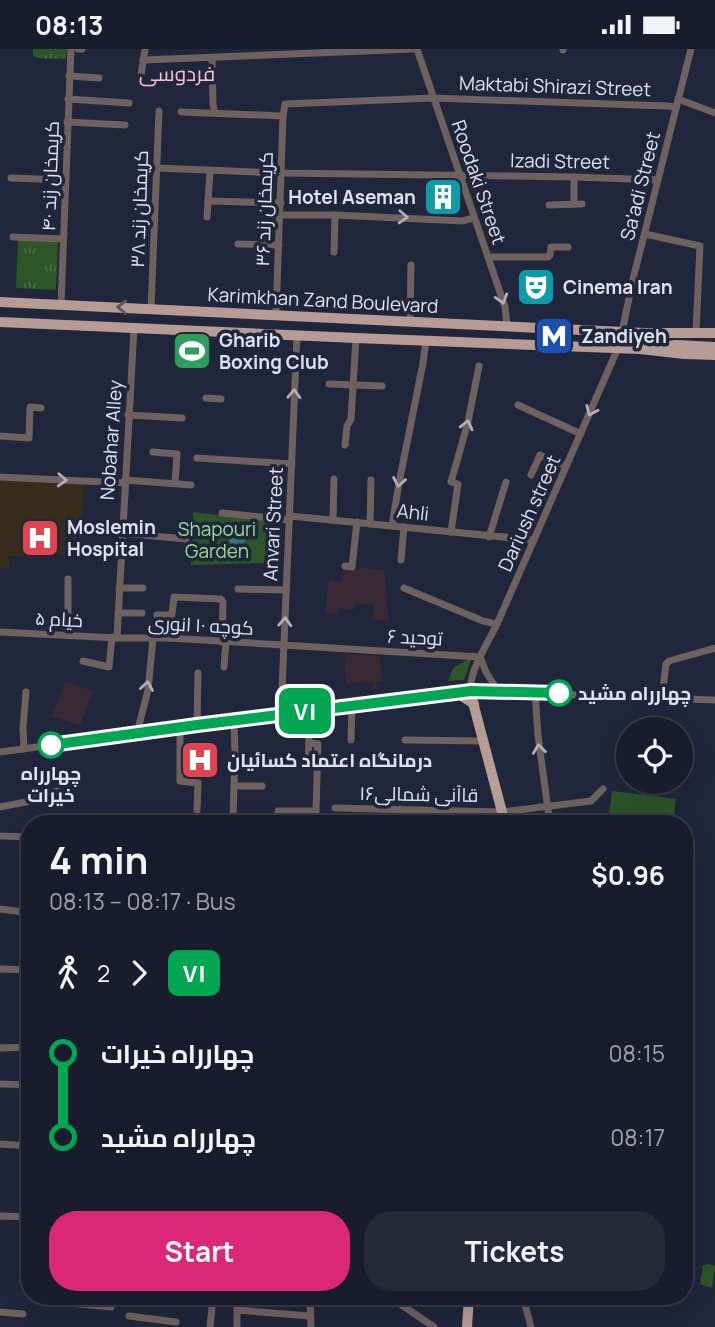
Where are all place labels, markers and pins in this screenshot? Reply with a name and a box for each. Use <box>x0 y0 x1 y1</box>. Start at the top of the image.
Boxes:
building icon: Hotel Aseman <box>422 176 464 218</box>
place label: Hotel Aseman <box>288 184 416 210</box>
theatre icon: Cinema Iran <box>515 266 557 308</box>
place label: Cinema Iran <box>563 274 673 300</box>
metro station icon: Zandiyeh <box>533 315 575 357</box>
place label: Zandiyeh <box>581 323 667 349</box>
place label: Gharib Boxing Club <box>219 327 329 375</box>
sports icon: Gharib Boxing Club <box>171 330 213 372</box>
place label: Moslemin Hospital <box>67 514 156 562</box>
hospital icon: Moslemin Hospital <box>19 517 61 559</box>
marker: چهارراه مشید <box>546 680 572 706</box>
place label: چهارراه مشید <box>578 680 691 707</box>
marker: چهارراه خیرات <box>38 732 64 758</box>
hospital icon: درمانگاه اعتماد کسائیان <box>179 739 221 781</box>
place label: درمانگاه اعتماد کسائیان <box>227 747 432 773</box>
place label: چهارراه خیرات <box>21 760 81 808</box>

